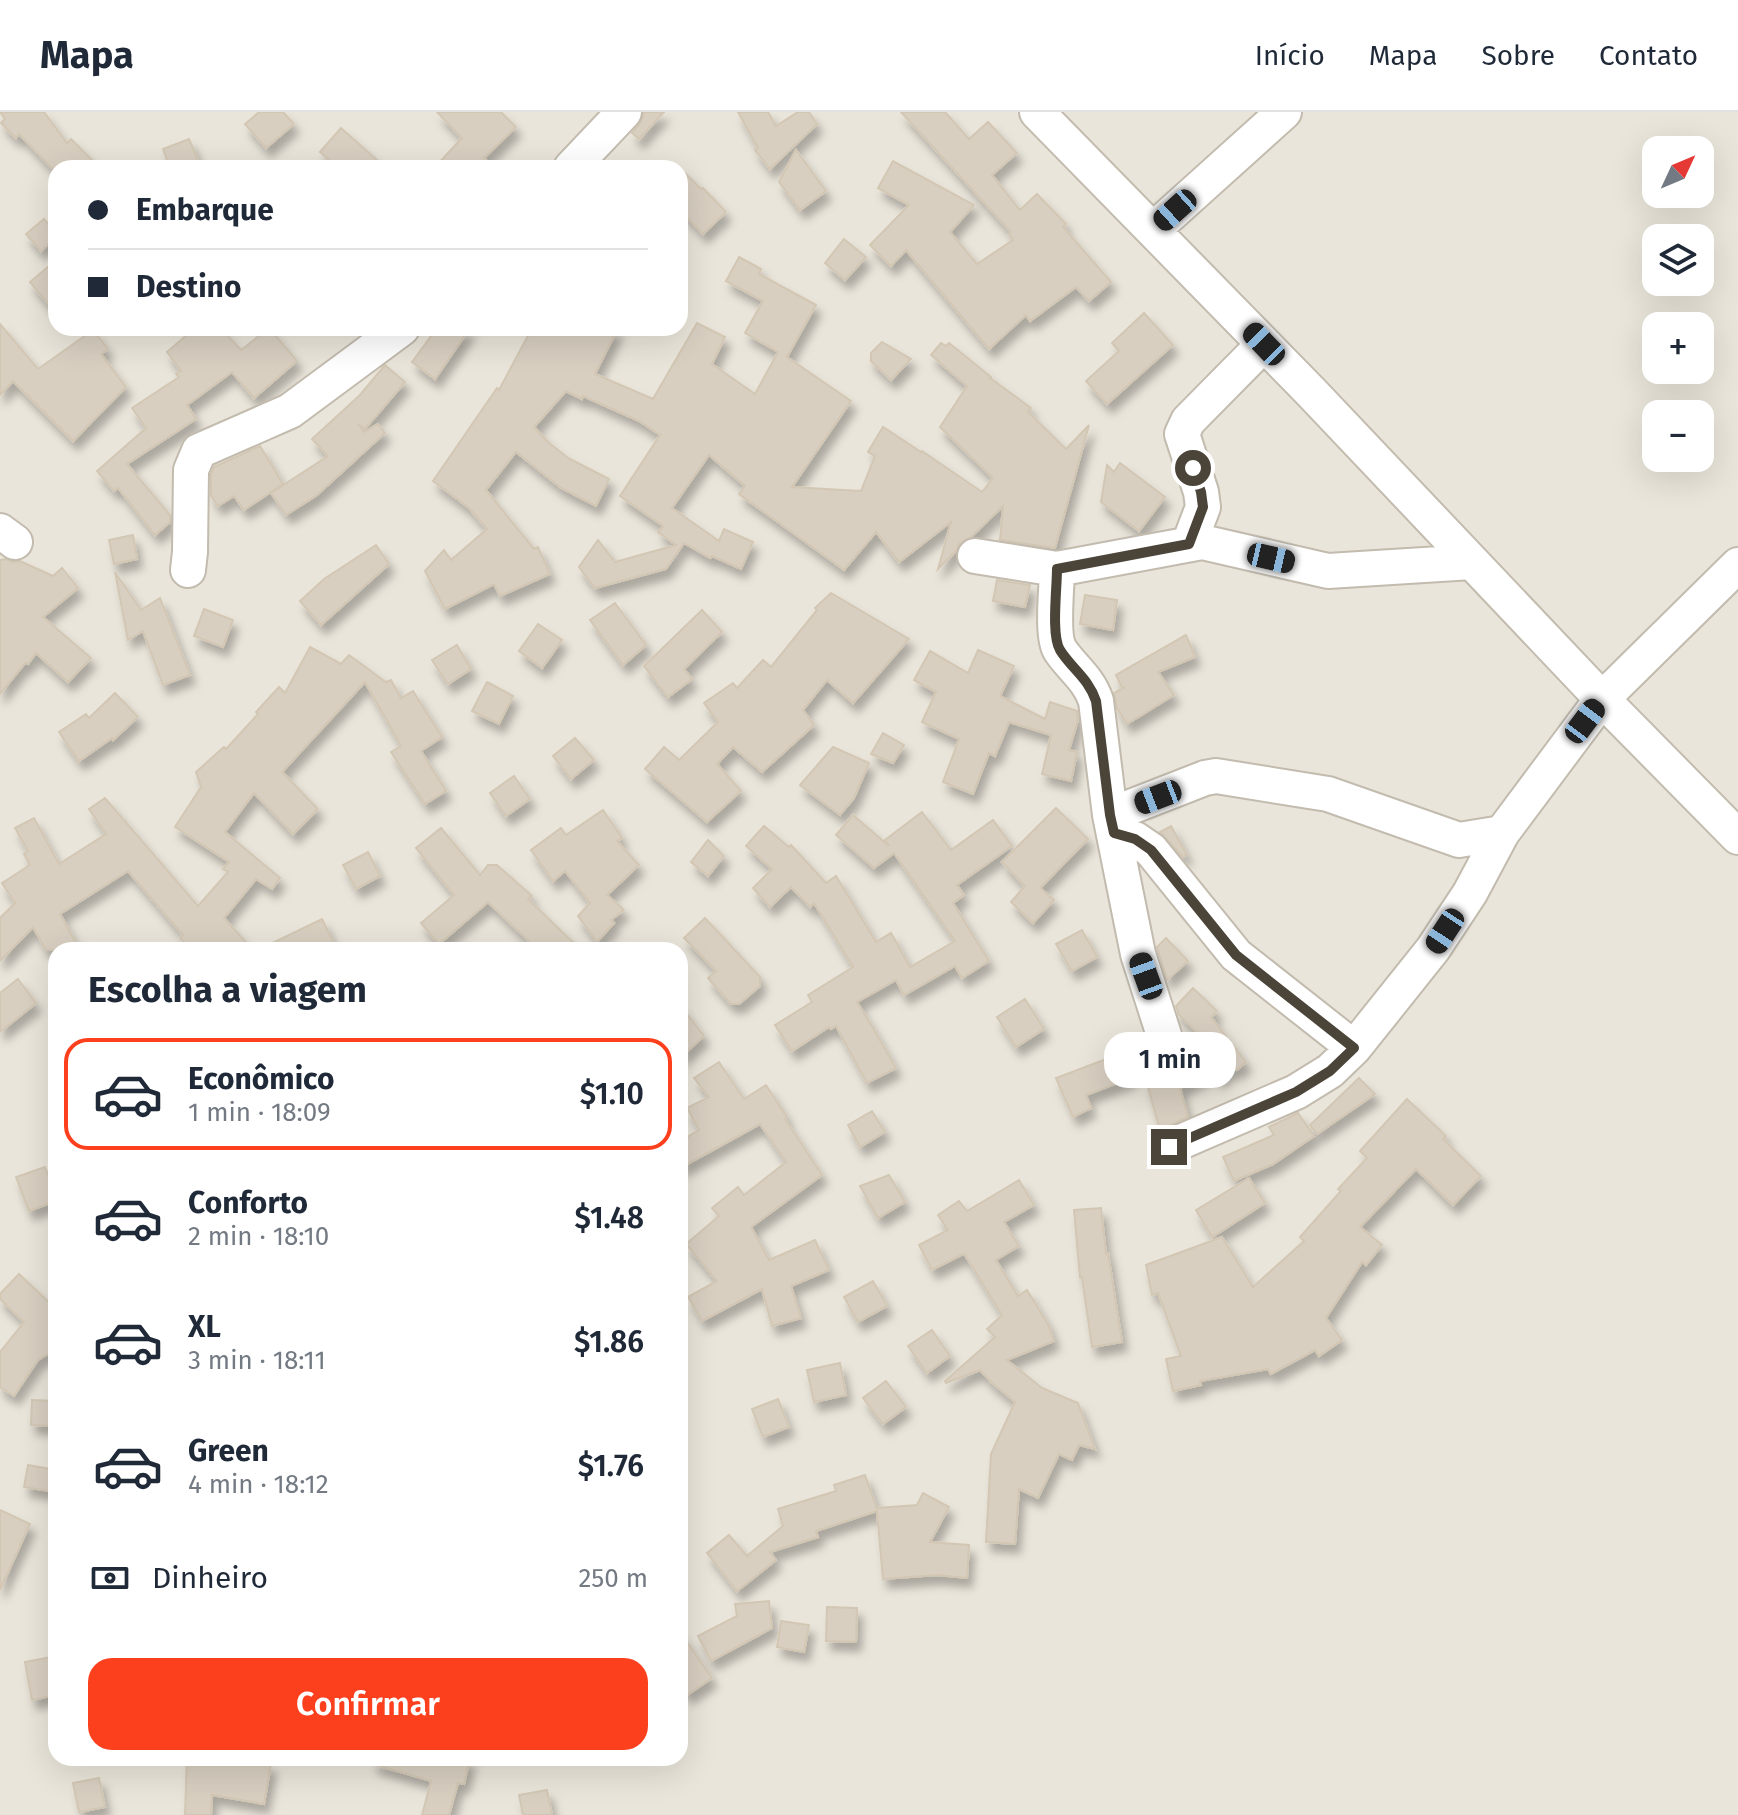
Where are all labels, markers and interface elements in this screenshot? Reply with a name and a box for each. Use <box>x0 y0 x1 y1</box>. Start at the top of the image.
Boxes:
text: Mapa <box>40 32 134 78</box>
text: Início <box>1255 39 1325 72</box>
text: Mapa <box>1369 39 1437 72</box>
text: Sobre <box>1481 39 1555 72</box>
text: Contato <box>1599 39 1698 72</box>
north arrow <box>1642 136 1714 208</box>
map controls <box>1642 136 1714 472</box>
car <box>1149 185 1201 235</box>
text: Embarque <box>136 192 274 228</box>
button: layers <box>1642 224 1714 296</box>
text: Destino <box>136 269 241 305</box>
button: + <box>1642 312 1714 384</box>
car <box>1239 318 1289 370</box>
button: − <box>1642 400 1714 472</box>
route start <box>1175 450 1211 486</box>
car <box>1245 541 1297 575</box>
car <box>1561 695 1609 747</box>
car <box>1131 777 1185 817</box>
car <box>1422 904 1468 958</box>
car <box>1127 949 1165 1003</box>
text: Escolha a viagem <box>88 968 367 1012</box>
callout: 1 min <box>1103 1031 1235 1087</box>
text: 1 min <box>1139 1044 1201 1075</box>
icon: car <box>92 1058 164 1130</box>
text: Econômico <box>188 1061 334 1097</box>
text: $1.10 <box>580 1076 644 1112</box>
text: 1 min · 18:09 <box>188 1097 331 1128</box>
route end <box>1151 1129 1187 1165</box>
icon: car <box>92 1182 164 1254</box>
text: Conforto <box>188 1185 308 1221</box>
text: $1.48 <box>575 1200 644 1236</box>
text: 2 min · 18:10 <box>188 1221 329 1252</box>
icon: car <box>92 1306 164 1378</box>
text: XL <box>188 1309 221 1345</box>
text: $1.86 <box>574 1324 644 1360</box>
text: 3 min · 18:11 <box>188 1345 326 1376</box>
icon: car <box>92 1430 164 1502</box>
text: Green <box>188 1433 269 1469</box>
text: $1.76 <box>578 1448 644 1484</box>
text: 4 min · 18:12 <box>188 1469 329 1500</box>
icon: cash <box>88 1556 132 1600</box>
text: Dinheiro <box>152 1560 268 1596</box>
text: 250 m <box>578 1563 648 1594</box>
button: Confirmar <box>88 1658 648 1750</box>

